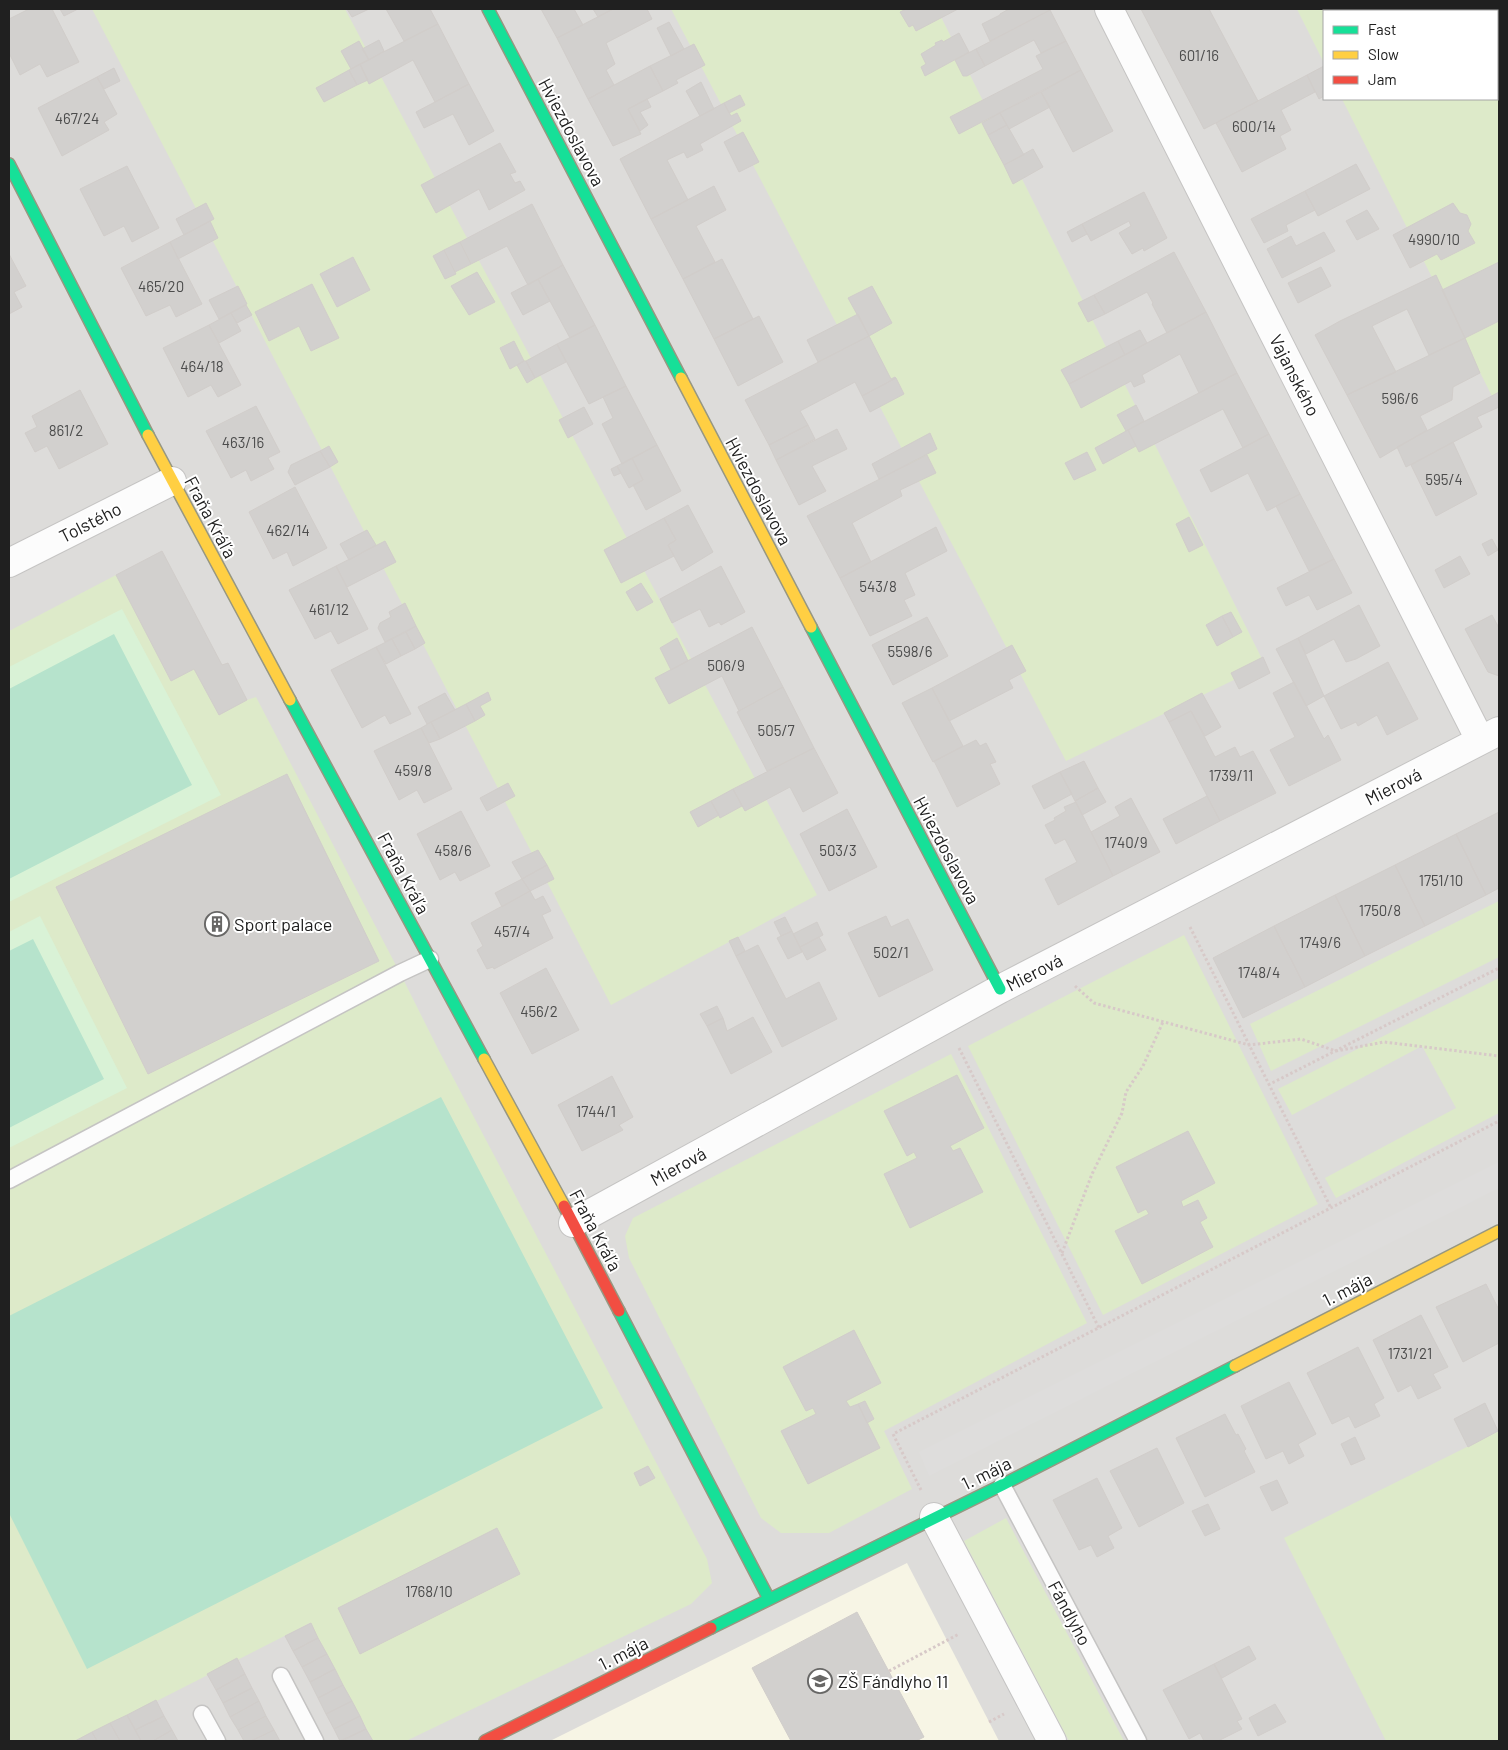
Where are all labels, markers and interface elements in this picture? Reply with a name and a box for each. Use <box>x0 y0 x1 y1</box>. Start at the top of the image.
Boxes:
legend <box>1323 10 1498 100</box>
text: Fast <box>1368 20 1396 38</box>
text: Slow <box>1368 45 1399 63</box>
house number: 601/16 <box>1179 46 1219 64</box>
text: Jam <box>1368 70 1397 88</box>
street label: Hviezdoslavova <box>534 74 610 190</box>
house number: 467/24 <box>55 109 99 127</box>
house number: 600/14 <box>1232 117 1276 135</box>
house number: 4990/10 <box>1408 230 1460 248</box>
house number: 465/20 <box>138 277 184 295</box>
street label: Vajanského <box>1265 331 1325 419</box>
house number: 464/18 <box>180 357 224 375</box>
house number: 596/6 <box>1382 389 1418 407</box>
house number: 861/2 <box>49 421 83 439</box>
house number: 463/16 <box>222 433 264 451</box>
street label: Hviezdoslavova <box>721 433 797 549</box>
house number: 595/4 <box>1425 470 1463 488</box>
street label: Fraňa Kráľa <box>180 472 242 562</box>
street label: Tolstého <box>55 497 125 547</box>
house number: 462/14 <box>266 521 310 539</box>
house number: 543/8 <box>859 577 897 595</box>
house number: 461/12 <box>309 600 349 618</box>
house number: 5598/6 <box>888 642 932 660</box>
house number: 506/9 <box>707 656 745 674</box>
house number: 505/7 <box>758 721 795 739</box>
house number: 459/8 <box>394 761 432 779</box>
street label: Mierová <box>1361 762 1425 810</box>
house number: 1739/11 <box>1209 766 1253 784</box>
street label: Hviezdoslavova <box>909 792 985 908</box>
street label: Fraňa Kráľa <box>373 828 435 918</box>
house number: 1740/9 <box>1105 833 1147 851</box>
house number: 458/6 <box>434 841 472 859</box>
house number: 503/3 <box>819 841 857 859</box>
house number: 1751/10 <box>1419 871 1463 889</box>
house number: 1750/8 <box>1359 901 1401 919</box>
building icon: Sport palace <box>204 911 230 937</box>
place label: Sport palace <box>234 913 332 935</box>
house number: 457/4 <box>494 922 530 940</box>
house number: 1749/6 <box>1299 933 1341 951</box>
house number: 502/1 <box>873 943 909 961</box>
street label: Mierová <box>1002 948 1066 996</box>
house number: 1748/4 <box>1238 963 1280 981</box>
house number: 456/2 <box>520 1002 558 1020</box>
house number: 1744/1 <box>576 1102 616 1120</box>
street label: Mierová <box>646 1142 710 1190</box>
street label: Fraňa Kráľa <box>565 1185 627 1275</box>
street label: 1. mája <box>1319 1267 1375 1311</box>
house number: 1731/21 <box>1388 1344 1432 1362</box>
street label: 1. mája <box>958 1452 1014 1494</box>
street label: Fándlyho <box>1044 1577 1096 1649</box>
house number: 1768/10 <box>405 1582 453 1600</box>
street label: 1. mája <box>595 1631 651 1675</box>
school or university icon: ZŠ Fándlyho 11 <box>807 1668 833 1694</box>
place label: ZŠ Fándlyho 11 <box>838 1670 948 1692</box>

